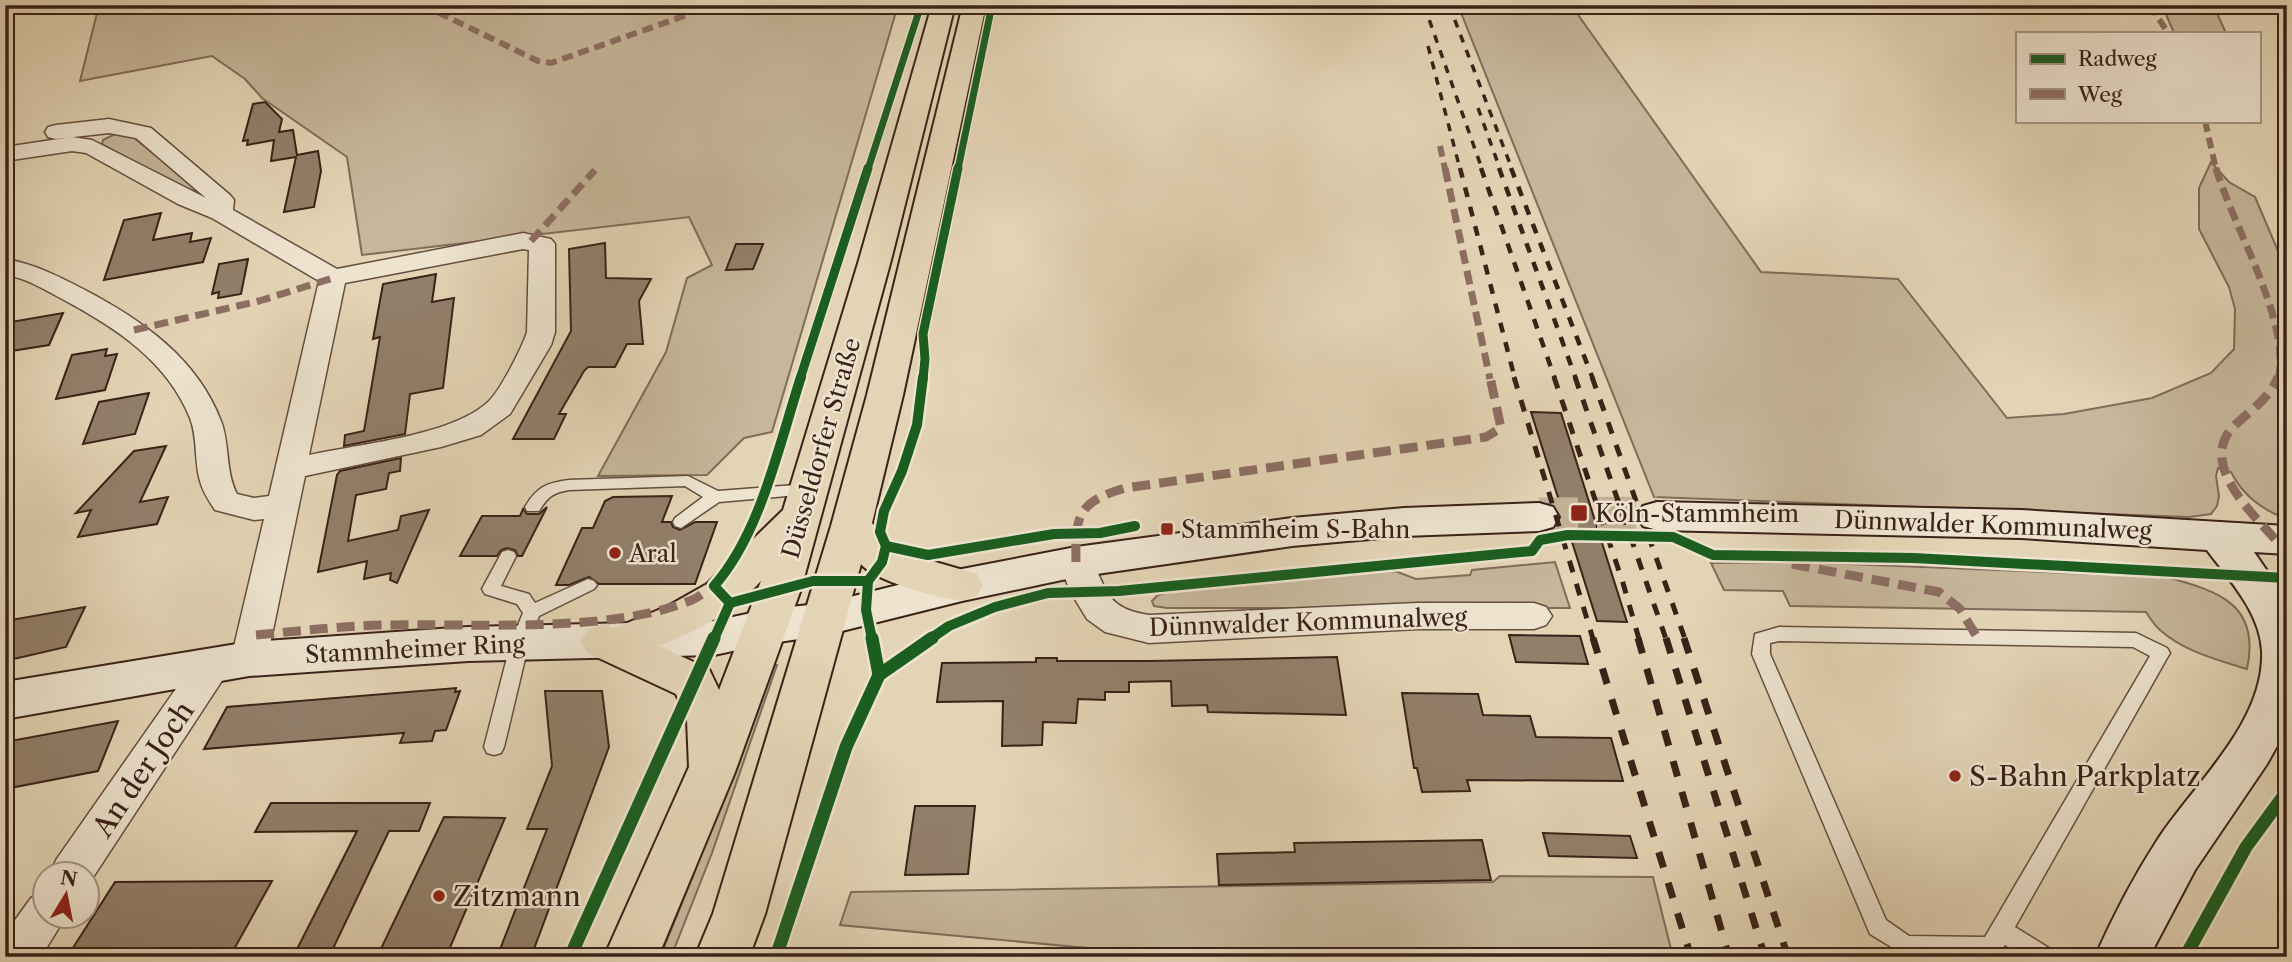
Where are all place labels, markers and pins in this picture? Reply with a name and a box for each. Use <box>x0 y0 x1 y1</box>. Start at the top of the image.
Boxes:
place label: Köln-Stammheim <box>1595 499 1799 528</box>
marker: Köln-Stammheim <box>1569 503 1589 523</box>
place label: Stammheim S-Bahn <box>1181 515 1410 544</box>
marker: Stammheim S-Bahn <box>1159 521 1175 537</box>
place label: Aral <box>628 539 677 568</box>
marker: Aral <box>607 545 623 561</box>
place label: S-Bahn Parkplatz <box>1969 759 2201 793</box>
marker: S-Bahn Parkplatz <box>1947 768 1963 784</box>
place label: Zitzmann <box>453 879 581 913</box>
marker: Zitzmann <box>431 888 447 904</box>

